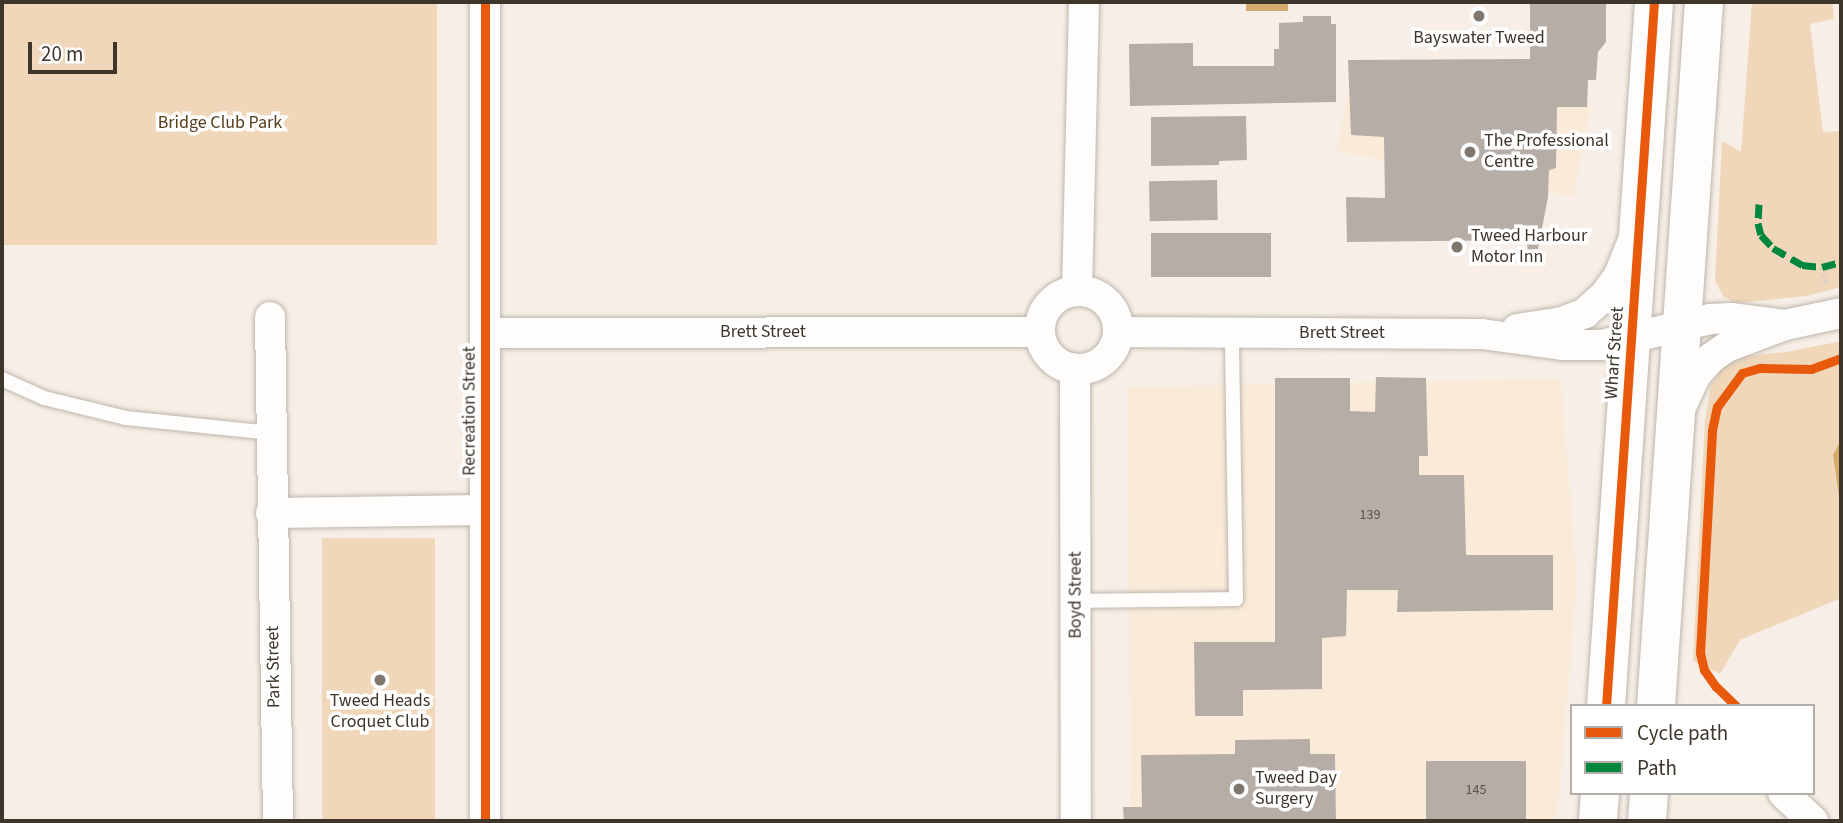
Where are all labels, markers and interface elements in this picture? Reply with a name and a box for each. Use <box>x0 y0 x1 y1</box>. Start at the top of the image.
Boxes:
marker: Bayswater Tweed <box>1471 8 1487 24</box>
place label: Bayswater Tweed <box>1413 27 1545 49</box>
scale bar <box>32 28 121 72</box>
text: 20 m <box>41 39 83 69</box>
park label: Bridge Club Park <box>158 112 282 134</box>
place label: The Professional Centre <box>1484 131 1609 174</box>
marker: The Professional Centre <box>1462 144 1478 160</box>
place label: Tweed Harbour Motor Inn <box>1471 226 1587 268</box>
marker: Tweed Harbour Motor Inn <box>1449 239 1465 255</box>
street label: Wharf Street <box>1601 306 1629 400</box>
street label: Brett Street <box>720 321 806 343</box>
street label: Brett Street <box>1299 322 1385 344</box>
street label: Recreation Street <box>459 346 481 476</box>
house number: 139 <box>1360 507 1380 523</box>
street label: Boyd Street <box>1065 551 1087 639</box>
street label: Park Street <box>262 626 286 708</box>
marker: Tweed Heads Croquet Club <box>372 672 388 688</box>
place label: Tweed Heads Croquet Club <box>330 691 430 734</box>
legend <box>1570 704 1815 795</box>
text: Cycle path <box>1637 718 1728 748</box>
text: Path <box>1637 753 1677 783</box>
place label: Tweed Day Surgery <box>1255 768 1337 810</box>
marker: Tweed Day Surgery <box>1229 779 1249 799</box>
house number: 145 <box>1466 782 1486 798</box>

